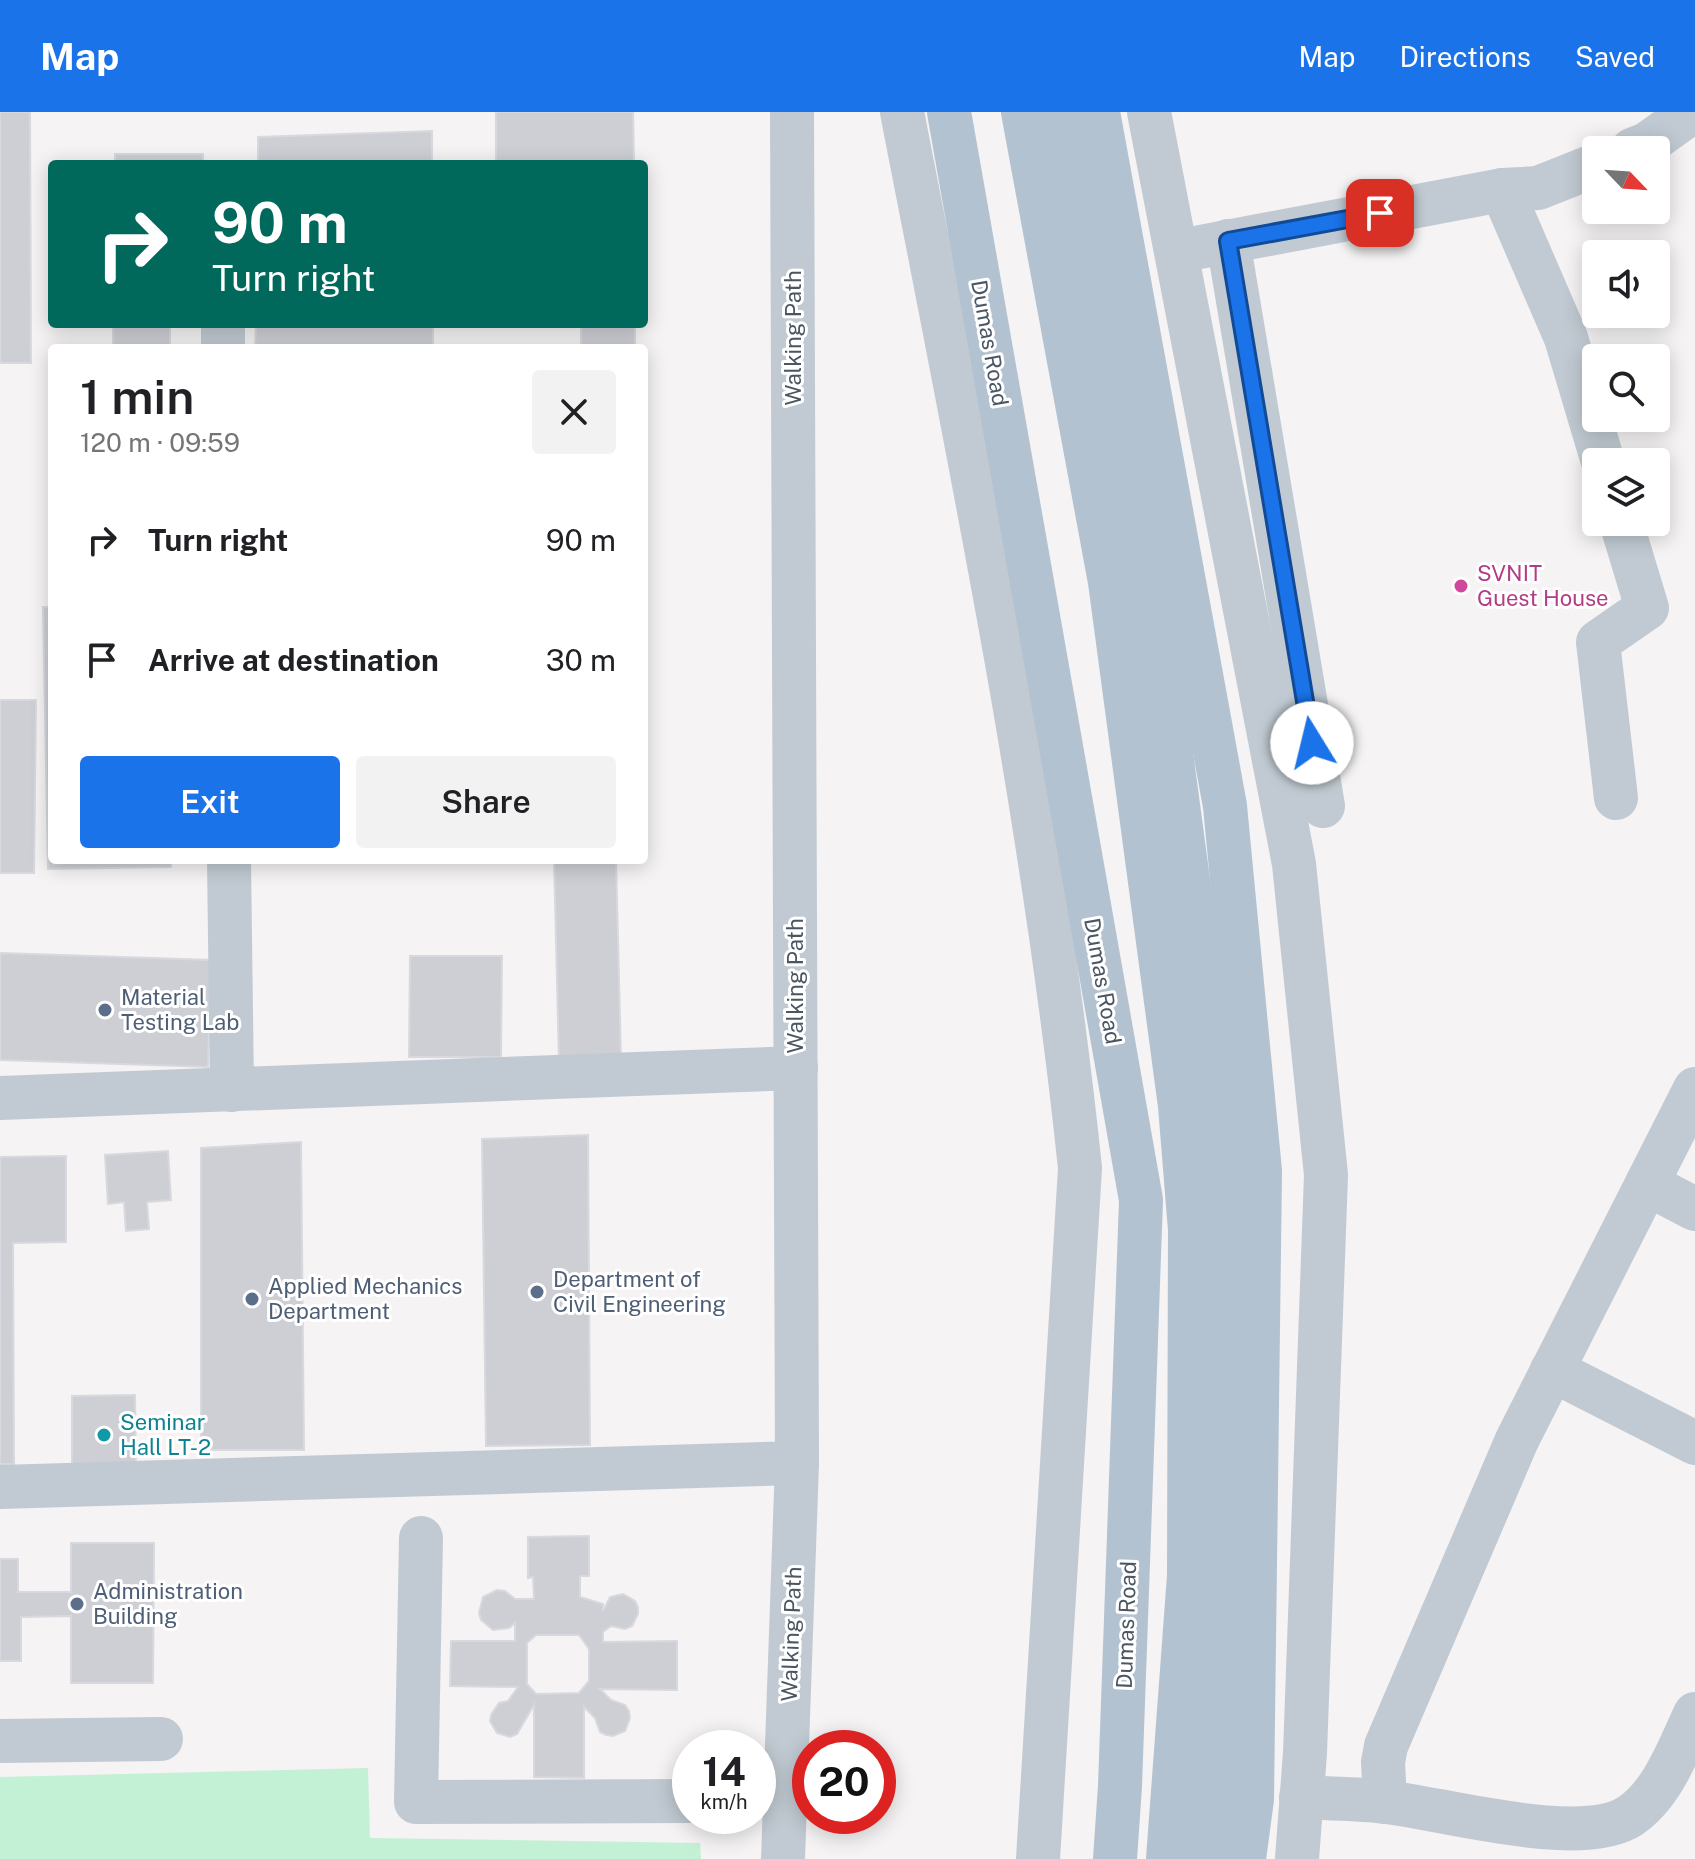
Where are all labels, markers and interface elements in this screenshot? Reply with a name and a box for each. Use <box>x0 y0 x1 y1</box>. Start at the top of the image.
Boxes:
text: Map <box>40 34 119 79</box>
text: Map <box>1299 40 1355 73</box>
text: Directions <box>1399 40 1531 73</box>
text: Saved <box>1575 40 1655 73</box>
north arrow <box>1582 136 1670 224</box>
map controls <box>1582 136 1670 536</box>
pin <box>1346 179 1414 247</box>
text: 90 m <box>212 190 348 256</box>
icon: arrive <box>1358 191 1402 235</box>
icon: right <box>80 192 184 296</box>
button: sound <box>1582 240 1670 328</box>
text: Turn right <box>212 257 375 299</box>
street label: Walking Path <box>780 270 806 406</box>
street label: Dumas Road <box>966 278 1014 408</box>
button: search <box>1582 344 1670 432</box>
text: 1 min <box>80 368 194 425</box>
button: close <box>532 370 616 454</box>
text: 120 m · 09:59 <box>80 427 240 458</box>
button: layers <box>1582 448 1670 536</box>
icon: right <box>80 518 124 562</box>
text: Turn right <box>148 522 288 558</box>
text: 90 m <box>546 522 616 558</box>
place label: SVNIT Guest House <box>1477 560 1609 611</box>
marker: SVNIT Guest House <box>1452 577 1470 595</box>
icon: arrive <box>80 638 124 682</box>
text: Arrive at destination <box>148 642 439 678</box>
text: 30 m <box>546 642 616 678</box>
position arrow <box>1270 701 1354 785</box>
button: Exit <box>80 756 340 848</box>
button: Share <box>356 756 616 848</box>
street label: Dumas Road <box>1079 916 1127 1046</box>
street label: Walking Path <box>782 918 808 1054</box>
place label: Material Testing Lab <box>121 984 239 1035</box>
marker: Material Testing Lab <box>96 1001 114 1019</box>
place label: Department of Civil Engineering <box>553 1266 726 1317</box>
place label: Applied Mechanics Department <box>268 1273 462 1324</box>
marker: Department of Civil Engineering <box>528 1283 546 1301</box>
marker: Applied Mechanics Department <box>243 1290 261 1308</box>
place label: Seminar Hall LT-2 <box>120 1409 211 1460</box>
marker: Seminar Hall LT-2 <box>95 1426 113 1444</box>
street label: Dumas Road <box>1111 1561 1141 1689</box>
street label: Walking Path <box>776 1566 806 1702</box>
place label: Administration Building <box>93 1578 243 1629</box>
marker: Administration Building <box>68 1595 86 1613</box>
speed limit sign: 20 <box>792 1730 896 1834</box>
text: 14 <box>702 1748 746 1795</box>
text: km/h <box>700 1790 748 1814</box>

